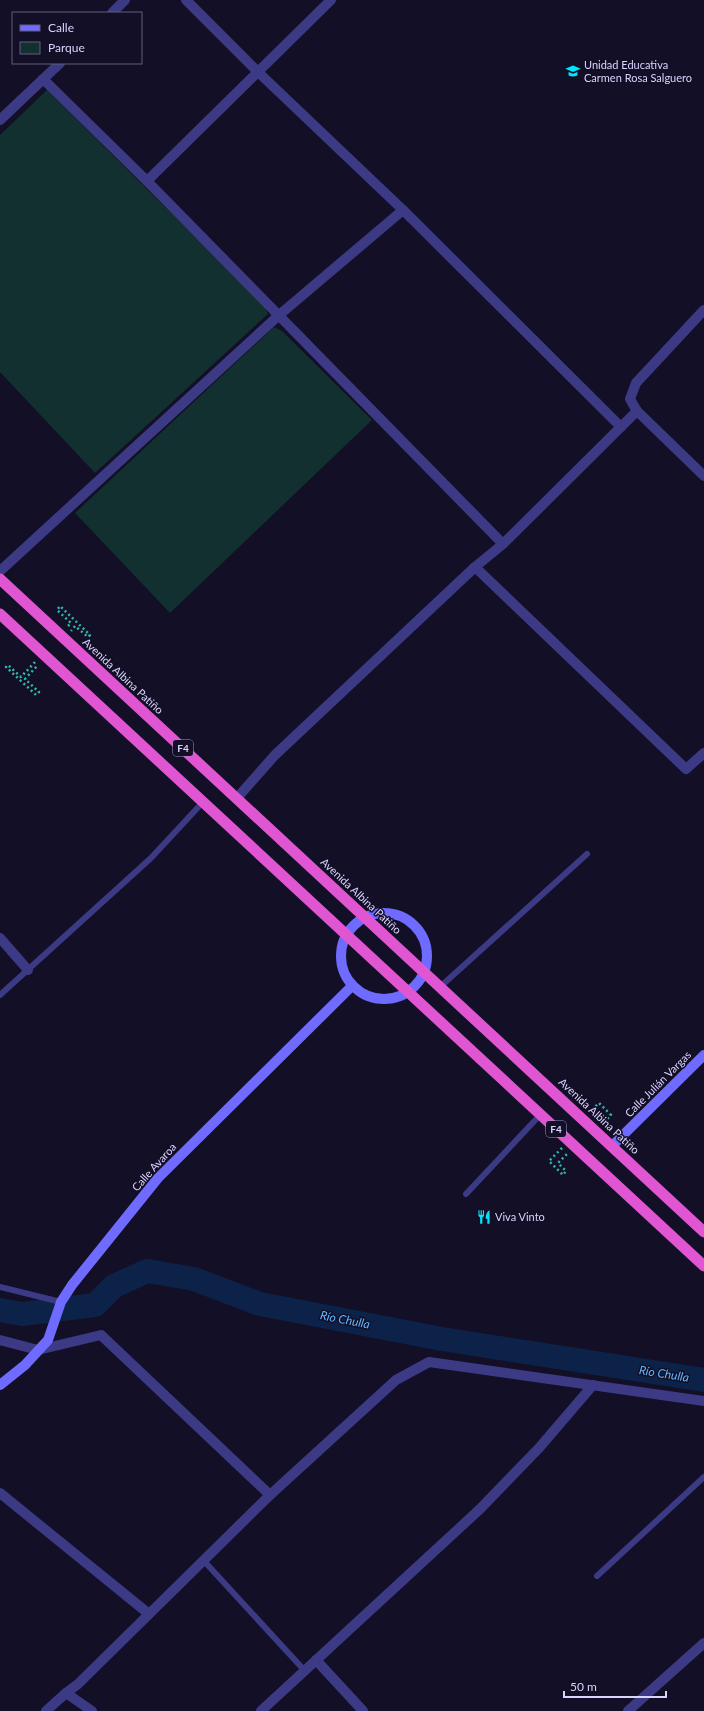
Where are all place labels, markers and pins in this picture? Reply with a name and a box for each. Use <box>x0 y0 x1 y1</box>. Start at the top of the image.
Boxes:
place label: Unidad Educativa Carmen Rosa Salguero <box>584 58 692 84</box>
school or university icon: Unidad Educativa Carmen Rosa Salguero <box>565 63 581 79</box>
restaurant icon: Viva Vinto <box>476 1209 492 1225</box>
place label: Viva Vinto <box>495 1210 545 1223</box>

